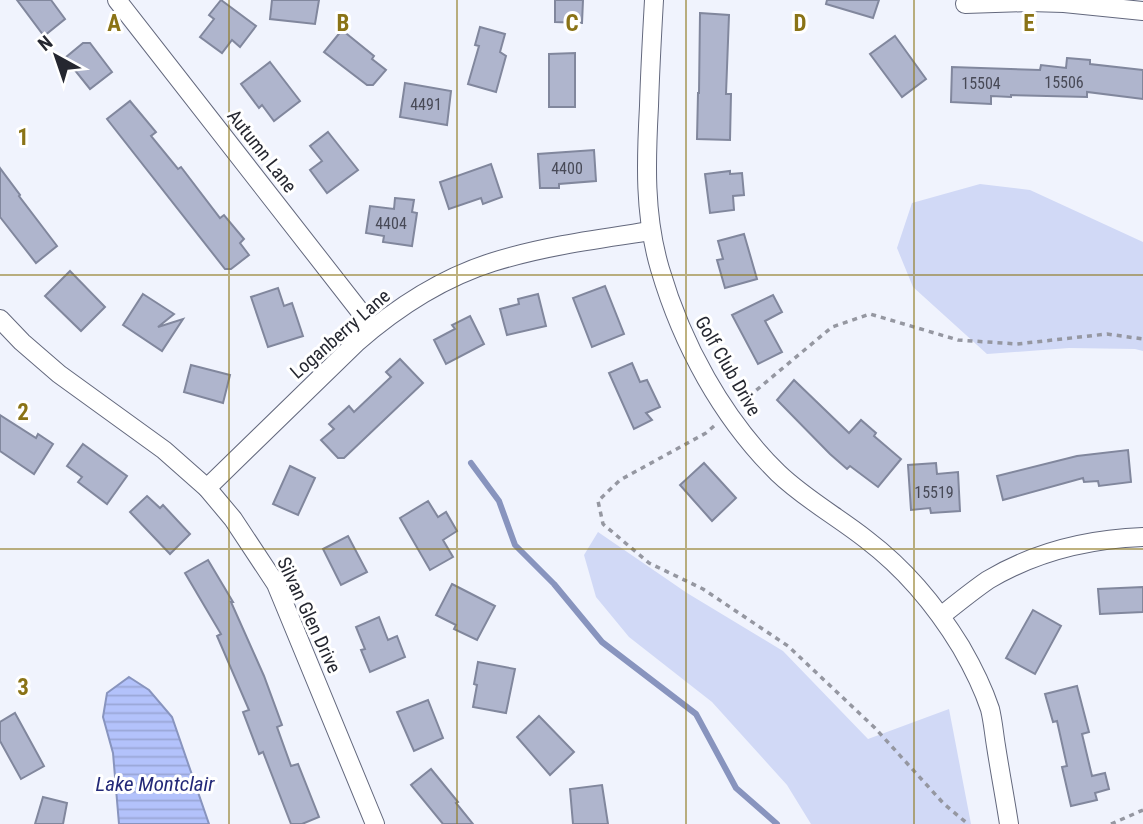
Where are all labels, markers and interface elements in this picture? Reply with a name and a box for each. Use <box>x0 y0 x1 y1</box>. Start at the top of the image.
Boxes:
text: A <box>107 10 121 37</box>
text: B <box>337 10 349 37</box>
text: C <box>565 10 579 37</box>
text: D <box>794 10 807 37</box>
text: E <box>1023 10 1035 37</box>
north arrow <box>21 21 91 91</box>
text: N <box>34 31 57 56</box>
house number: 15506 <box>1044 73 1084 92</box>
house number: 15504 <box>961 74 1001 93</box>
house number: 4491 <box>410 95 442 114</box>
street label: Autumn Lane <box>222 105 302 197</box>
text: 1 <box>17 124 29 151</box>
house number: 4400 <box>551 159 583 178</box>
house number: 4404 <box>375 214 407 233</box>
street label: Loganberry Lane <box>285 284 395 384</box>
street label: Golf Club Drive <box>690 312 766 420</box>
text: 2 <box>17 399 29 426</box>
house number: 15519 <box>914 483 954 502</box>
street label: Silvan Glen Drive <box>272 553 346 677</box>
text: 3 <box>17 674 29 701</box>
water label: Lake Montclair <box>96 772 215 796</box>

